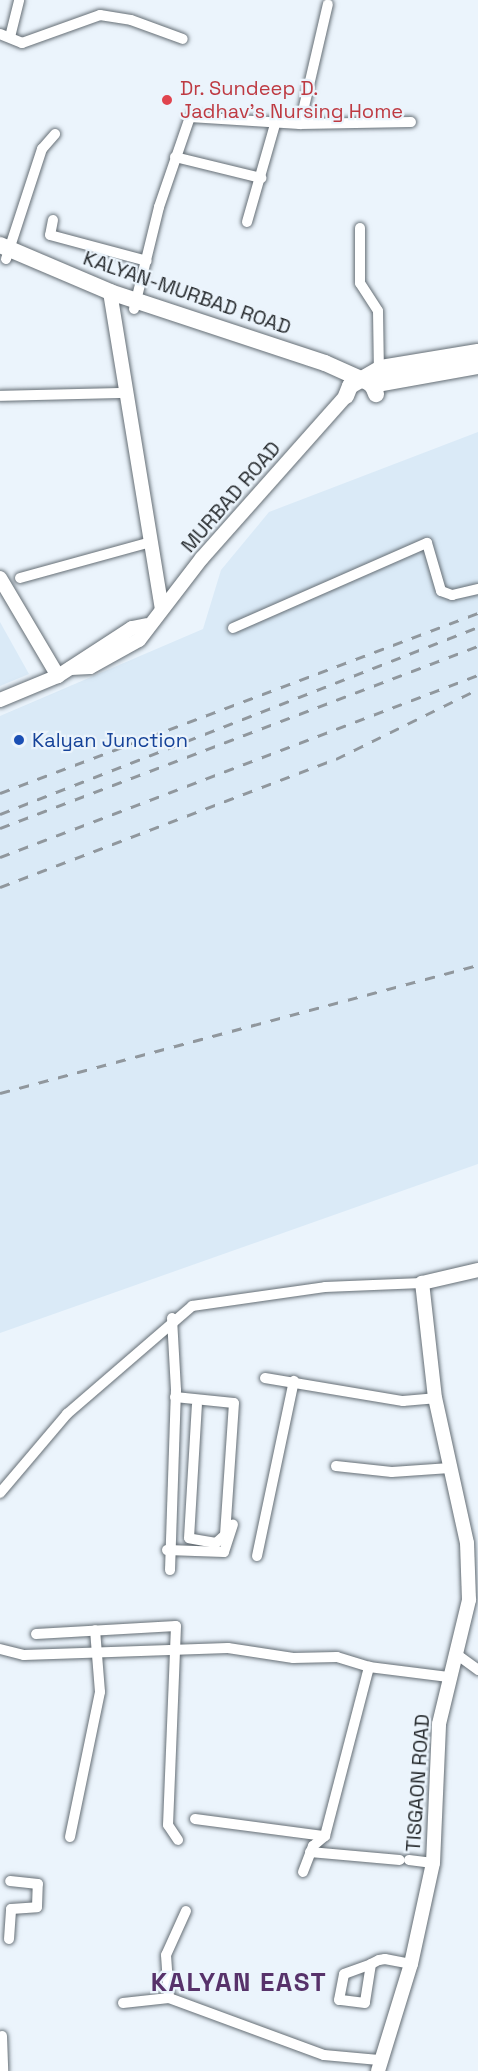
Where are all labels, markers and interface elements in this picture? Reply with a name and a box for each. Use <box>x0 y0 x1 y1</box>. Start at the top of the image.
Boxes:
place label: Dr. Sundeep D. Jadhav's Nursing Home <box>180 77 403 124</box>
marker: Dr. Sundeep D. Jadhav's Nursing Home <box>158 91 176 109</box>
street label: KALYAN-MURBAD ROAD <box>80 246 294 340</box>
street label: MURBAD ROAD <box>176 437 286 557</box>
place label: Kalyan Junction <box>32 728 188 752</box>
marker: Kalyan Junction <box>10 731 28 749</box>
street label: TISGAON ROAD <box>401 1713 435 1853</box>
district label: KALYAN EAST <box>151 1967 327 1999</box>

